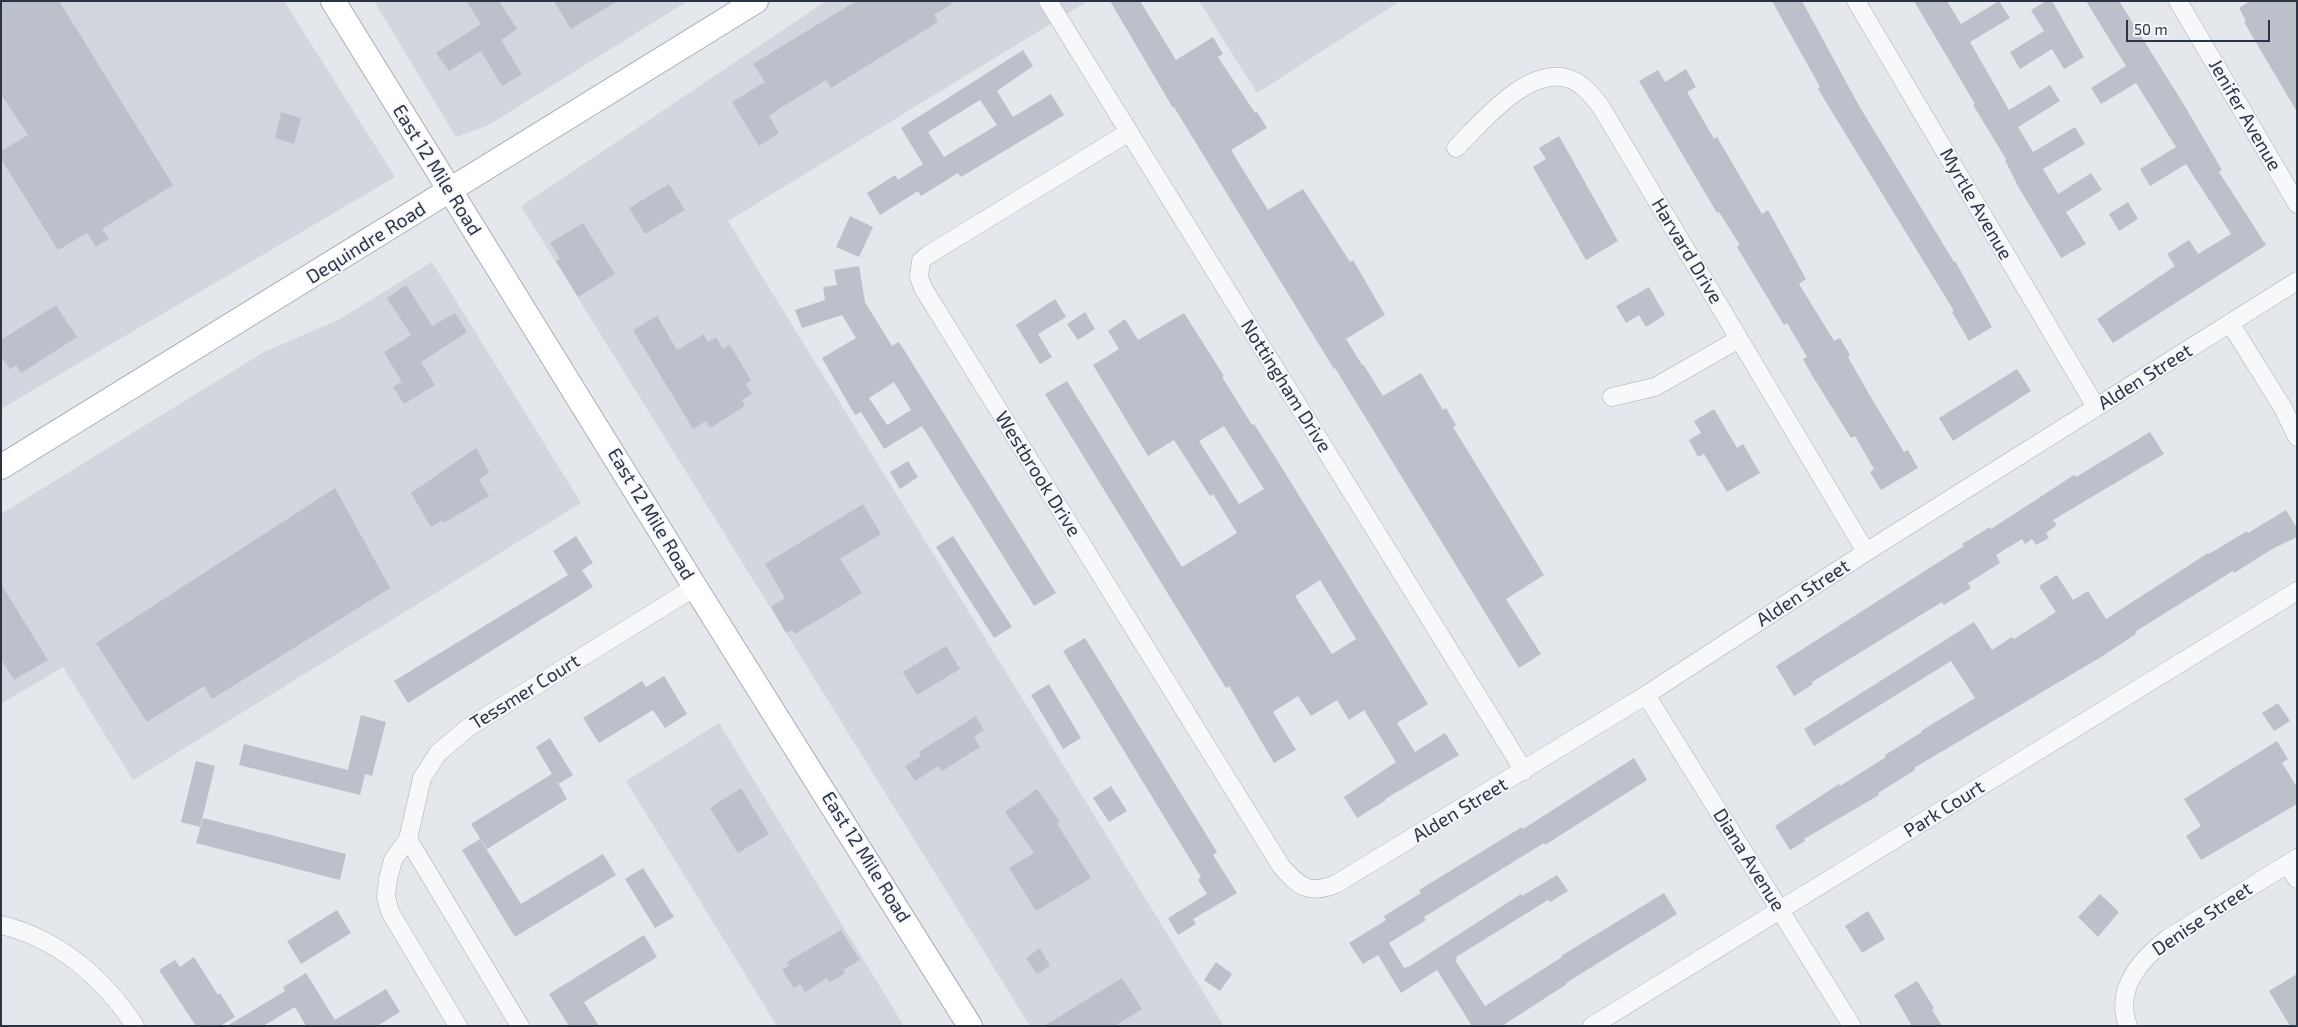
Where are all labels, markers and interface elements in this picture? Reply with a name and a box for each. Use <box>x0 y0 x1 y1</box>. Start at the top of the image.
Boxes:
scale bar <box>2128 10 2272 42</box>
text: 50 m <box>2134 20 2168 38</box>
street label: Jenifer Avenue <box>2204 55 2286 175</box>
street label: East 12 Mile Road <box>388 100 486 240</box>
street label: Myrtle Avenue <box>1935 144 2017 264</box>
street label: Harvard Drive <box>1647 194 1727 308</box>
street label: Dequindre Road <box>302 197 430 289</box>
street label: Nottingham Drive <box>1236 315 1336 457</box>
street label: Alden Street <box>2094 339 2196 415</box>
street label: Westbrook Drive <box>990 407 1086 541</box>
street label: East 12 Mile Road <box>603 444 699 584</box>
street label: Alden Street <box>1752 554 1854 632</box>
street label: Tessmer Court <box>466 649 584 735</box>
street label: Alden Street <box>1408 773 1512 847</box>
street label: Park Court <box>1900 775 1988 843</box>
street label: East 12 Mile Road <box>817 787 915 927</box>
street label: Diana Avenue <box>1708 804 1790 916</box>
street label: Denise Street <box>2148 877 2256 961</box>

